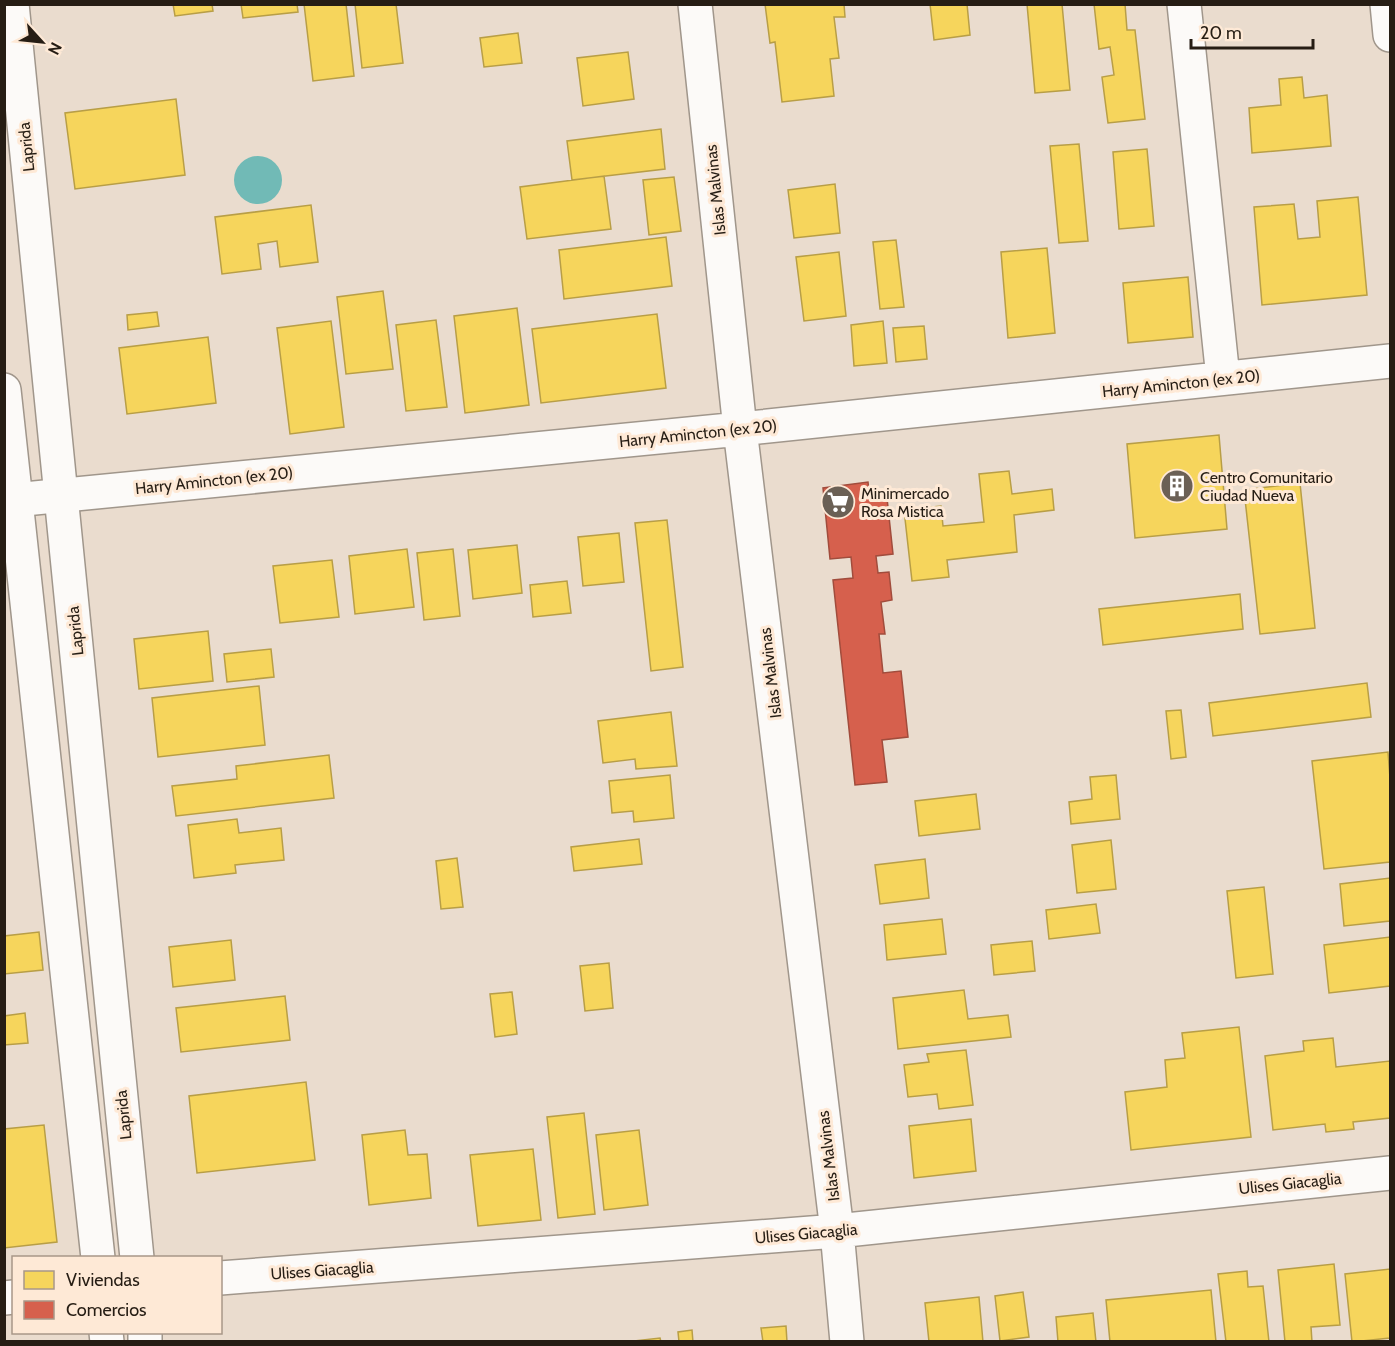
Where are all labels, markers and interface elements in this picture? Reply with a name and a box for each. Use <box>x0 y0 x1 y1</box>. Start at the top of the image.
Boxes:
north arrow <box>12 12 72 72</box>
scale bar <box>1191 12 1312 50</box>
text: 20 m <box>1200 22 1242 44</box>
text: N <box>44 39 66 58</box>
street label: Laprida <box>14 121 39 173</box>
street label: Islas Malvinas <box>701 143 730 236</box>
street label: Harry Amincton (ex 20) <box>1101 366 1261 401</box>
street label: Harry Amincton (ex 20) <box>618 416 778 451</box>
street label: Harry Amincton (ex 20) <box>134 463 294 498</box>
building icon: Centro Comunitario Ciudad Nueva <box>1159 468 1195 504</box>
place label: Centro Comunitario Ciudad Nueva <box>1200 468 1333 505</box>
supermarket icon: Minimercado Rosa Mistica <box>820 484 856 520</box>
place label: Minimercado Rosa Mistica <box>861 484 949 521</box>
street label: Laprida <box>63 605 88 657</box>
street label: Islas Malvinas <box>755 626 785 719</box>
street label: Laprida <box>111 1089 136 1141</box>
street label: Islas Malvinas <box>813 1109 843 1202</box>
street label: Ulises Giacaglia <box>1238 1169 1343 1198</box>
street label: Ulises Giacaglia <box>754 1220 859 1247</box>
legend <box>12 1256 222 1334</box>
street label: Ulises Giacaglia <box>270 1257 374 1284</box>
text: Viviendas <box>66 1269 140 1291</box>
text: Comercios <box>66 1299 147 1321</box>

